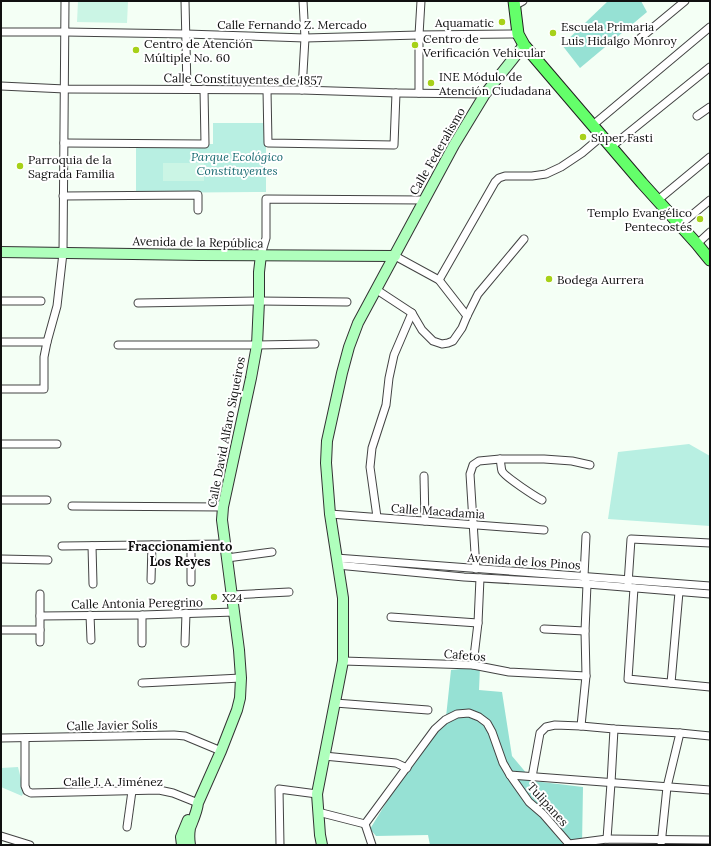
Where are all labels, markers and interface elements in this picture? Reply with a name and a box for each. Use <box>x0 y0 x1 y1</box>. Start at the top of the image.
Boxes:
place label: Aquamatic <box>434 15 494 30</box>
street label: Calle Fernando Z. Mercado <box>217 17 367 32</box>
marker: Aquamatic <box>497 17 507 27</box>
place label: Escuela Primaria Luis Hidalgo Monroy <box>561 19 677 48</box>
marker: Escuela Primaria Luis Hidalgo Monroy <box>548 28 558 38</box>
place label: Centro de Verificación Vehicular <box>422 31 546 60</box>
place label: Centro de Atención Múltiple No. 60 <box>144 36 253 65</box>
marker: Centro de Verificación Vehicular <box>410 40 420 50</box>
marker: Centro de Atención Múltiple No. 60 <box>131 45 141 55</box>
place label: INE Módulo de Atención Ciudadana <box>438 69 551 98</box>
street label: Calle Constituyentes de 1857 <box>164 70 323 88</box>
marker: INE Módulo de Atención Ciudadana <box>426 78 436 88</box>
street label: Calle Federalismo <box>406 105 468 197</box>
place label: Súper Fasti <box>591 130 653 145</box>
marker: Súper Fasti <box>578 132 588 142</box>
park label: Parque Ecológico Constituyentes <box>191 149 283 178</box>
place label: Parroquia de la Sagrada Familia <box>28 152 115 181</box>
marker: Parroquia de la Sagrada Familia <box>15 161 25 171</box>
place label: Templo Evangélico Pentecostés <box>587 205 692 234</box>
marker: Templo Evangélico Pentecostés <box>695 214 705 224</box>
street label: Avenida de la República <box>131 233 264 251</box>
place label: Bodega Aurrera <box>557 272 644 287</box>
marker: Bodega Aurrera <box>544 274 554 284</box>
street label: Calle David Alfaro Siqueiros <box>204 355 248 509</box>
street label: Calle Macadamia <box>390 500 486 522</box>
district label: Fraccionamiento Los Reyes <box>128 538 232 570</box>
street label: Avenida de los Pinos <box>466 549 581 572</box>
place label: X24 <box>222 590 243 605</box>
marker: X24 <box>209 592 219 602</box>
street label: Calle Antonia Peregrino <box>71 594 203 612</box>
street label: Cafetos <box>443 646 487 664</box>
street label: Calle Javier Solís <box>66 717 158 733</box>
street label: Calle J. A. Jiménez <box>63 774 163 789</box>
street label: Tulipanes <box>524 779 572 829</box>

